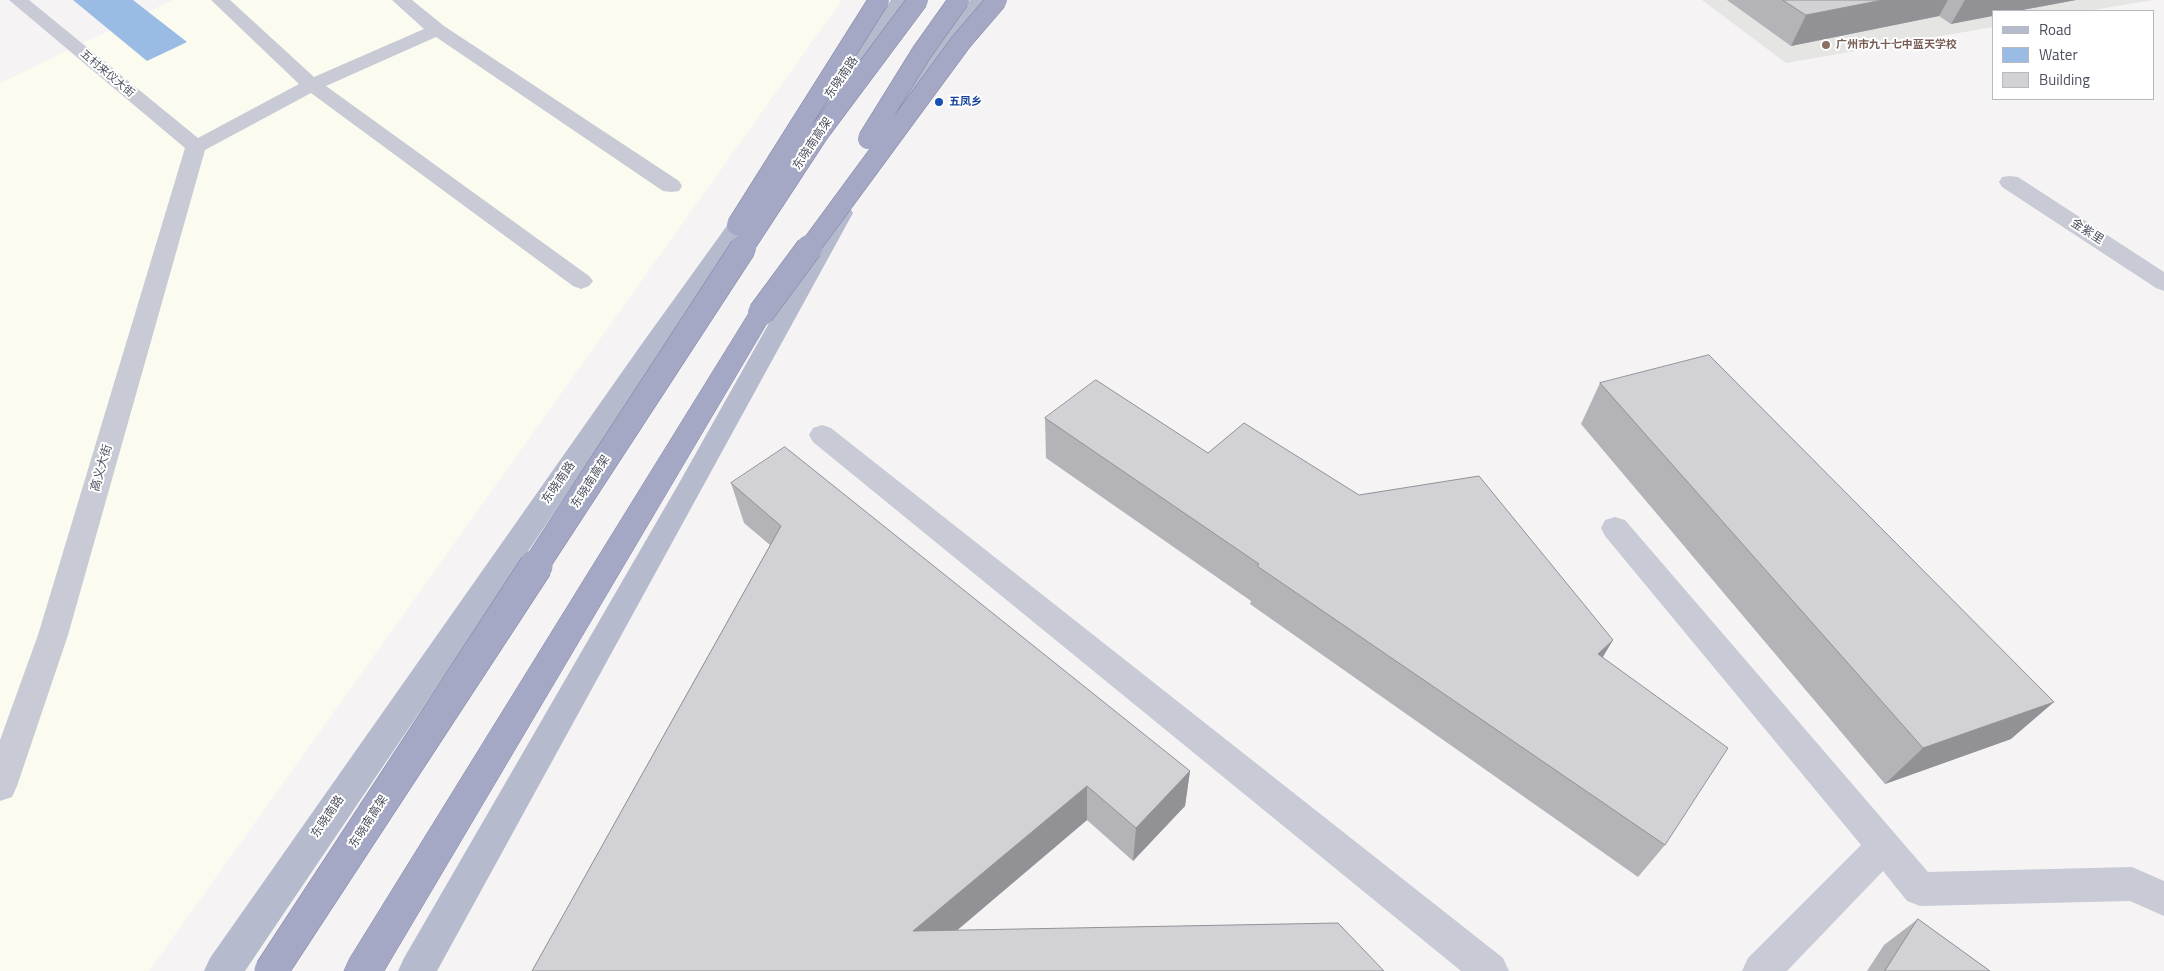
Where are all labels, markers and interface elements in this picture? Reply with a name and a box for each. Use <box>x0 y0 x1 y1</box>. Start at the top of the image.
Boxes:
legend <box>1992 10 2154 100</box>
text: Road <box>2039 18 2071 41</box>
place label: 广州市九十七中蓝天学校 <box>1836 38 1957 52</box>
marker: 广州市九十七中蓝天学校 <box>1820 39 1832 51</box>
text: Water <box>2039 43 2078 66</box>
street label: 五村来仪大街 <box>77 48 137 100</box>
street label: 东晓南路 <box>822 54 862 102</box>
text: Building <box>2039 68 2090 91</box>
place label: 五凤乡 <box>949 95 982 109</box>
marker: 五凤乡 <box>933 96 945 108</box>
street label: 东晓南高架 <box>790 115 836 173</box>
street label: 金紫里 <box>2068 216 2106 248</box>
street label: 高义大街 <box>88 443 116 493</box>
street label: 东晓南高架 <box>569 453 613 511</box>
street label: 东晓南路 <box>539 459 579 507</box>
street label: 东晓南路 <box>309 793 347 841</box>
street label: 东晓南高架 <box>347 793 391 851</box>

